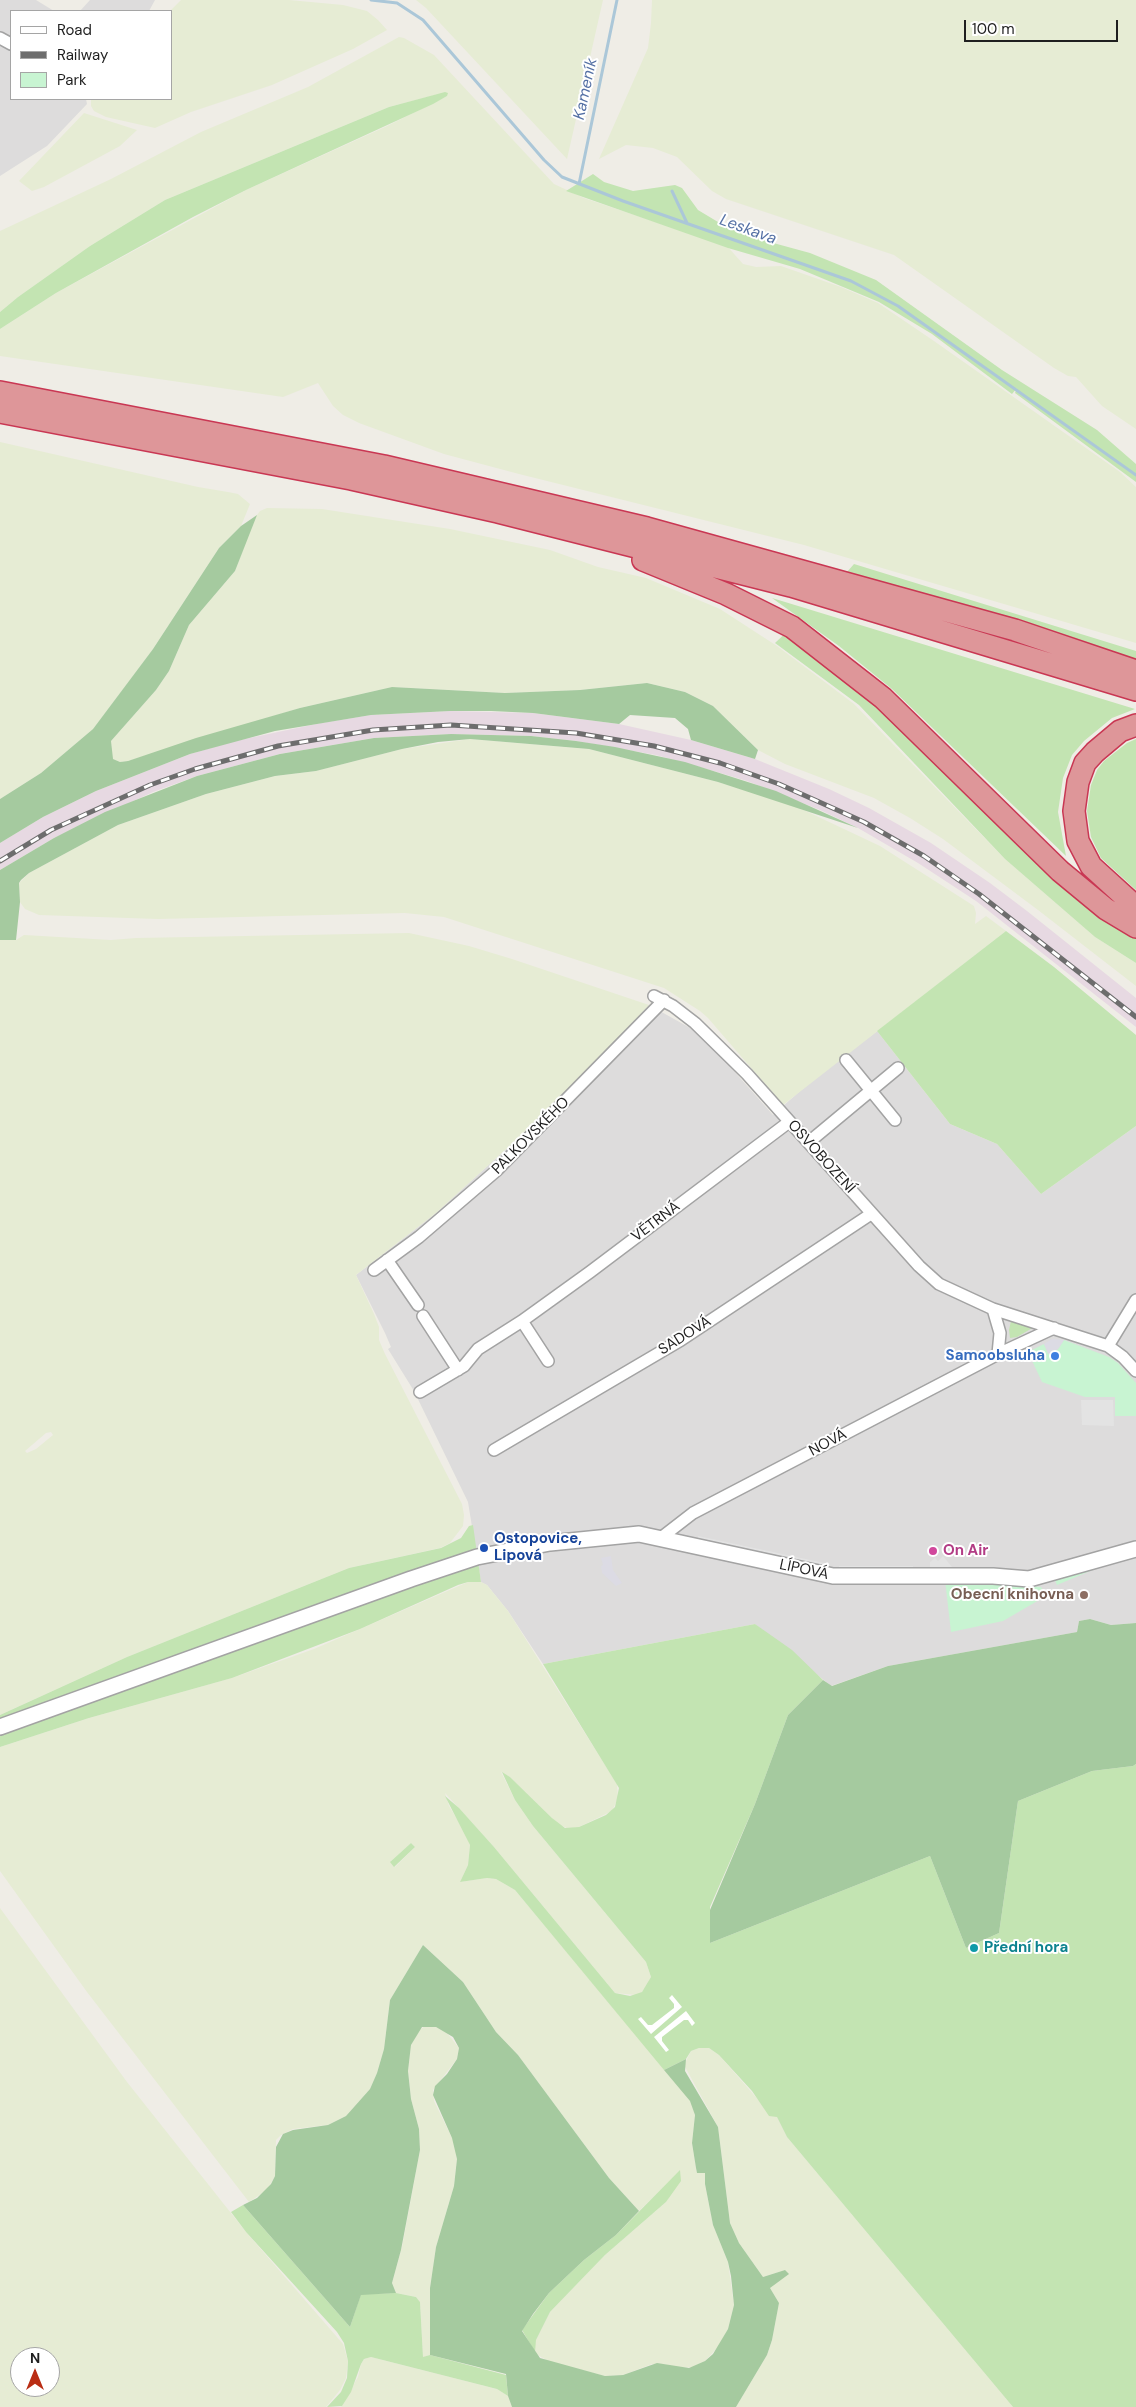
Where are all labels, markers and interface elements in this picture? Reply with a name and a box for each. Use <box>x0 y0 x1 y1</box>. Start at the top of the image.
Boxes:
legend <box>10 10 172 100</box>
scale bar <box>966 10 1120 42</box>
text: 100 m <box>972 19 1015 39</box>
text: Road <box>57 20 92 40</box>
text: Railway <box>57 45 108 65</box>
water label: Kameník <box>570 56 602 122</box>
text: Park <box>57 70 87 90</box>
water label: Leskava <box>717 211 779 249</box>
street label: PALKOVSKÉHO <box>489 1094 573 1178</box>
street label: OSVOBOZENÍ <box>783 1117 859 1197</box>
street label: VĚTRNÁ <box>628 1198 684 1246</box>
street label: SADOVÁ <box>655 1313 715 1359</box>
place label: Samoobsluha <box>946 1347 1045 1365</box>
marker: Samoobsluha <box>1049 1350 1061 1362</box>
street label: NOVÁ <box>806 1426 850 1460</box>
place label: Ostopovice, Lipová <box>494 1530 582 1565</box>
marker: Ostopovice, Lipová <box>478 1542 490 1554</box>
place label: On Air <box>943 1542 988 1560</box>
marker: On Air <box>927 1545 939 1557</box>
street label: LÍPOVÁ <box>778 1556 830 1584</box>
place label: Obecní knihovna <box>951 1586 1074 1604</box>
marker: Obecní knihovna <box>1078 1589 1090 1601</box>
place label: Přední hora <box>984 1939 1068 1957</box>
marker: Přední hora <box>968 1942 980 1954</box>
north arrow <box>10 2347 60 2397</box>
text: N <box>30 2349 40 2367</box>

